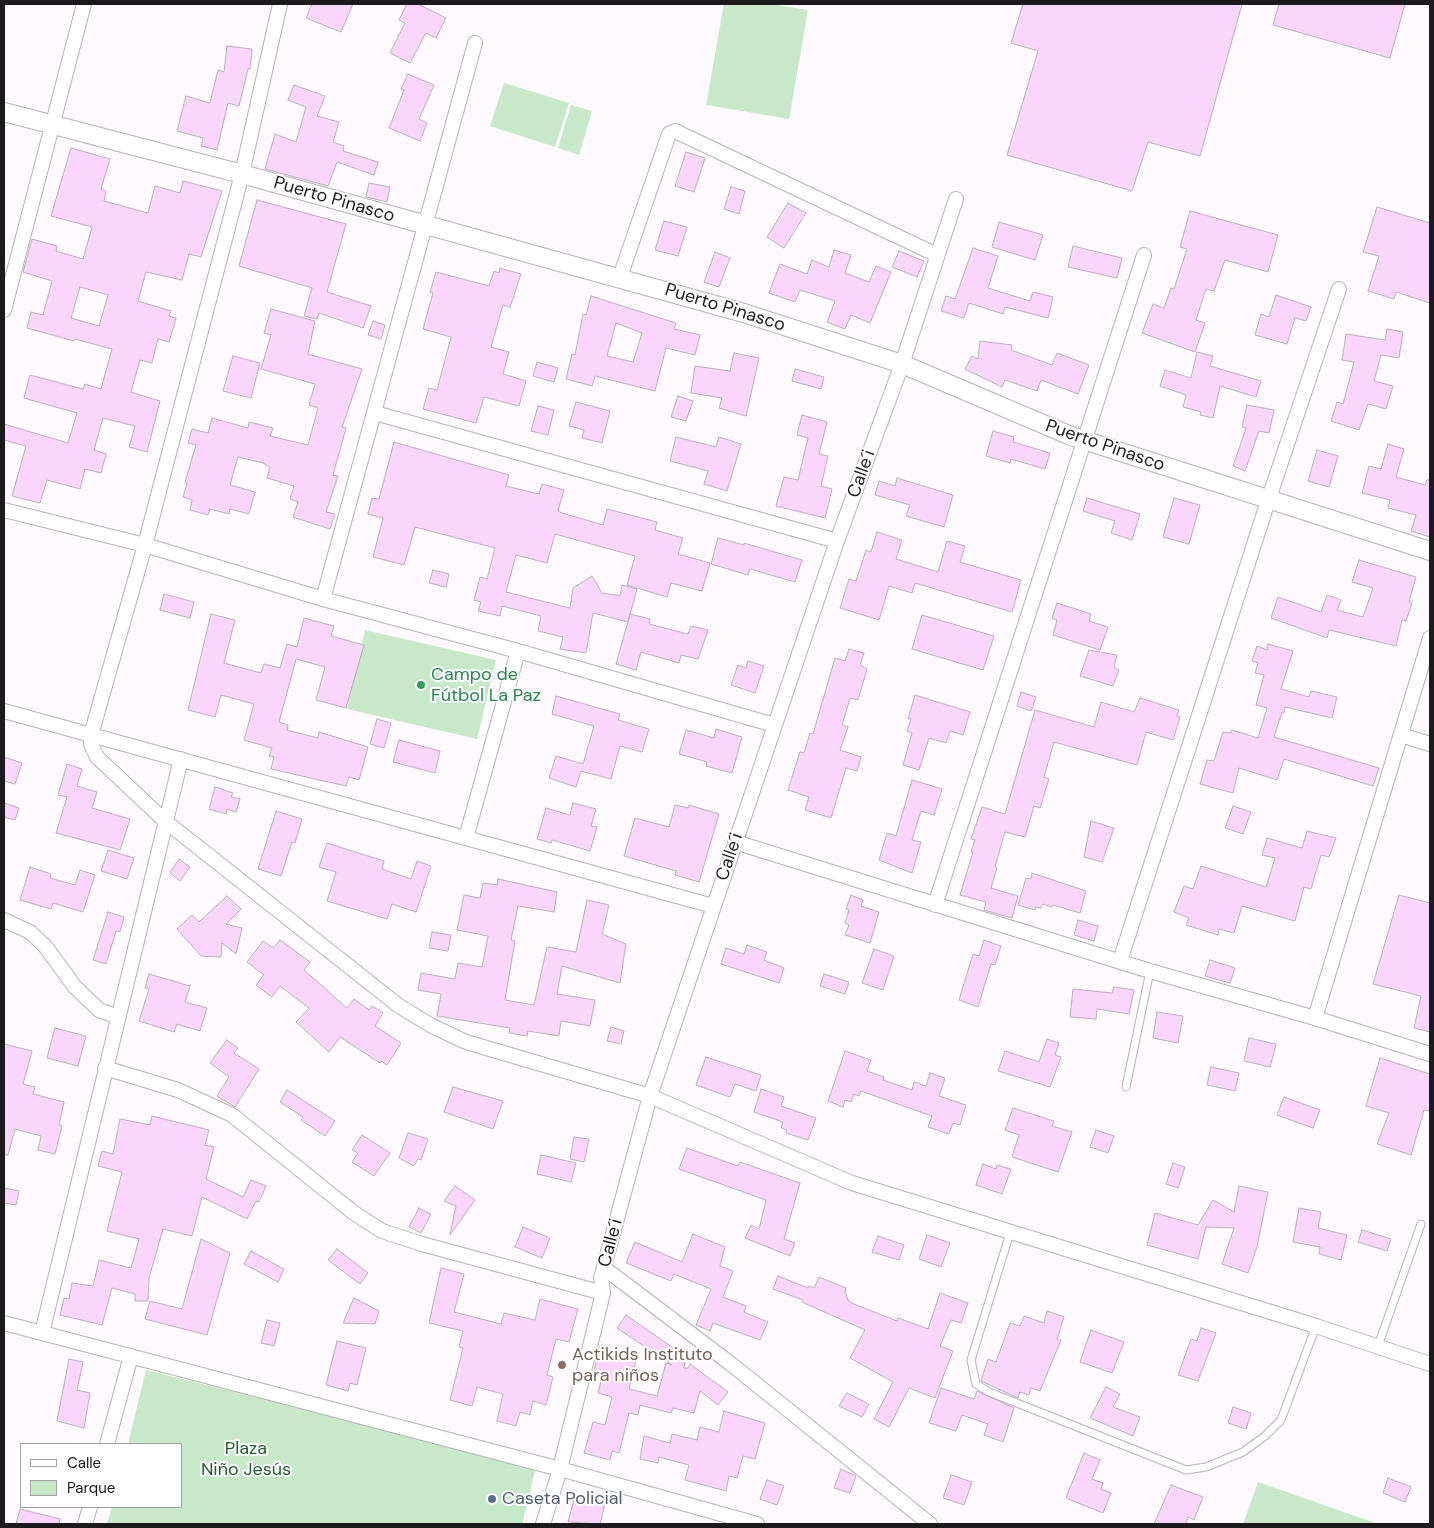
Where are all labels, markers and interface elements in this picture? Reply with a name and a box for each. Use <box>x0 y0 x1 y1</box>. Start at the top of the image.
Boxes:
street label: Puerto Pinasco <box>271 172 397 228</box>
street label: Puerto Pinasco <box>662 279 788 337</box>
street label: Puerto Pinasco <box>1042 415 1168 477</box>
street label: Calle´i <box>843 447 881 501</box>
place label: Campo de Fútbol La Paz <box>431 664 541 706</box>
marker: Campo de Fútbol La Paz <box>415 679 427 691</box>
street label: Calle´i <box>712 830 748 884</box>
street label: Calle´i <box>594 1216 628 1270</box>
place label: Actikids Instituto para niños <box>572 1344 713 1386</box>
marker: Actikids Instituto para niños <box>556 1359 568 1371</box>
park label: Plaza Niño Jesús <box>201 1438 291 1480</box>
legend <box>20 1443 182 1508</box>
text: Calle <box>67 1453 101 1473</box>
text: Parque <box>67 1478 115 1498</box>
place label: Caseta Policial <box>502 1488 623 1510</box>
marker: Caseta Policial <box>486 1493 498 1505</box>

